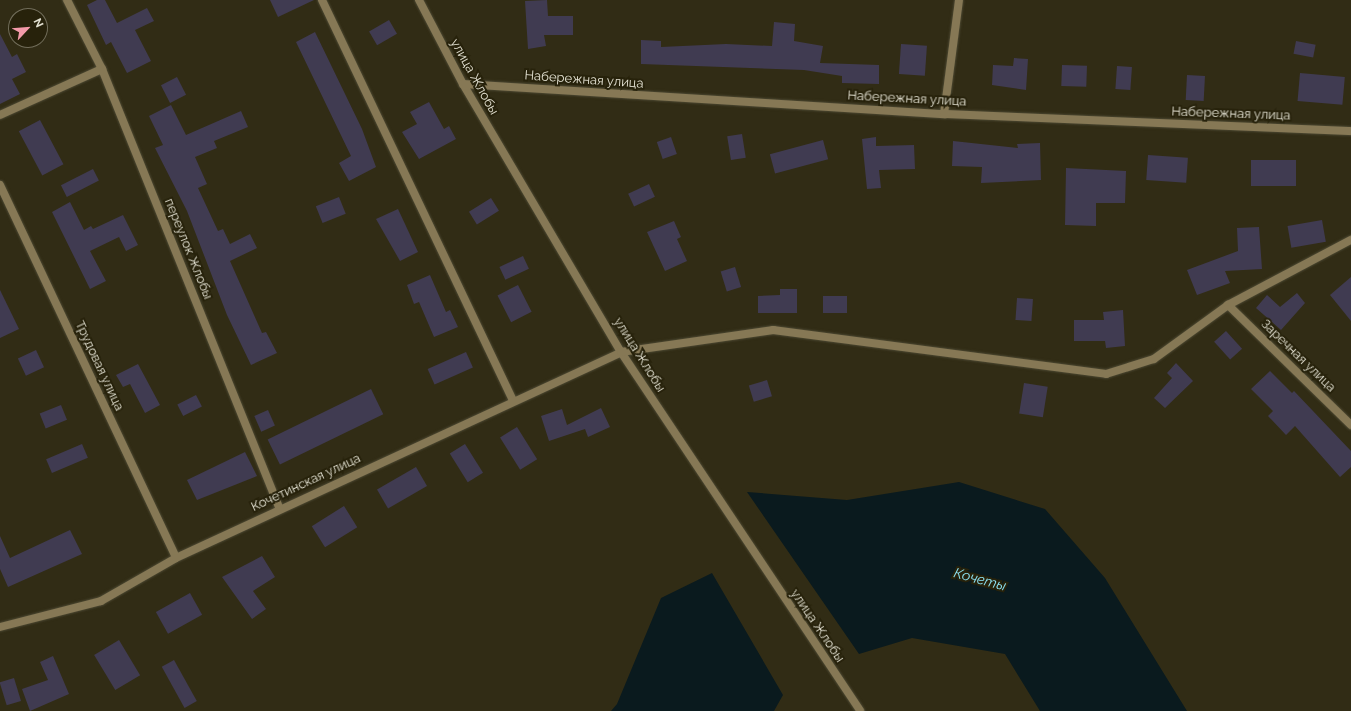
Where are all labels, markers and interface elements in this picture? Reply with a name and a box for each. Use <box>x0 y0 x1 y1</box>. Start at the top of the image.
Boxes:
north arrow <box>8 8 48 48</box>
text: N <box>31 16 46 30</box>
street label: улица Жлобы <box>447 36 501 118</box>
street label: Набережная улица <box>524 68 644 92</box>
street label: Набережная улица <box>847 88 967 110</box>
street label: Набережная улица <box>1171 104 1291 124</box>
street label: переулок Жлобы <box>161 196 215 302</box>
street label: улица Жлобы <box>610 315 668 395</box>
street label: Заречная улица <box>1257 316 1339 396</box>
street label: Трудовая улица <box>71 318 127 414</box>
street label: Кочетинская улица <box>249 451 363 515</box>
water label: Кочеты <box>952 564 1008 594</box>
street label: улица Жлобы <box>787 587 847 665</box>

